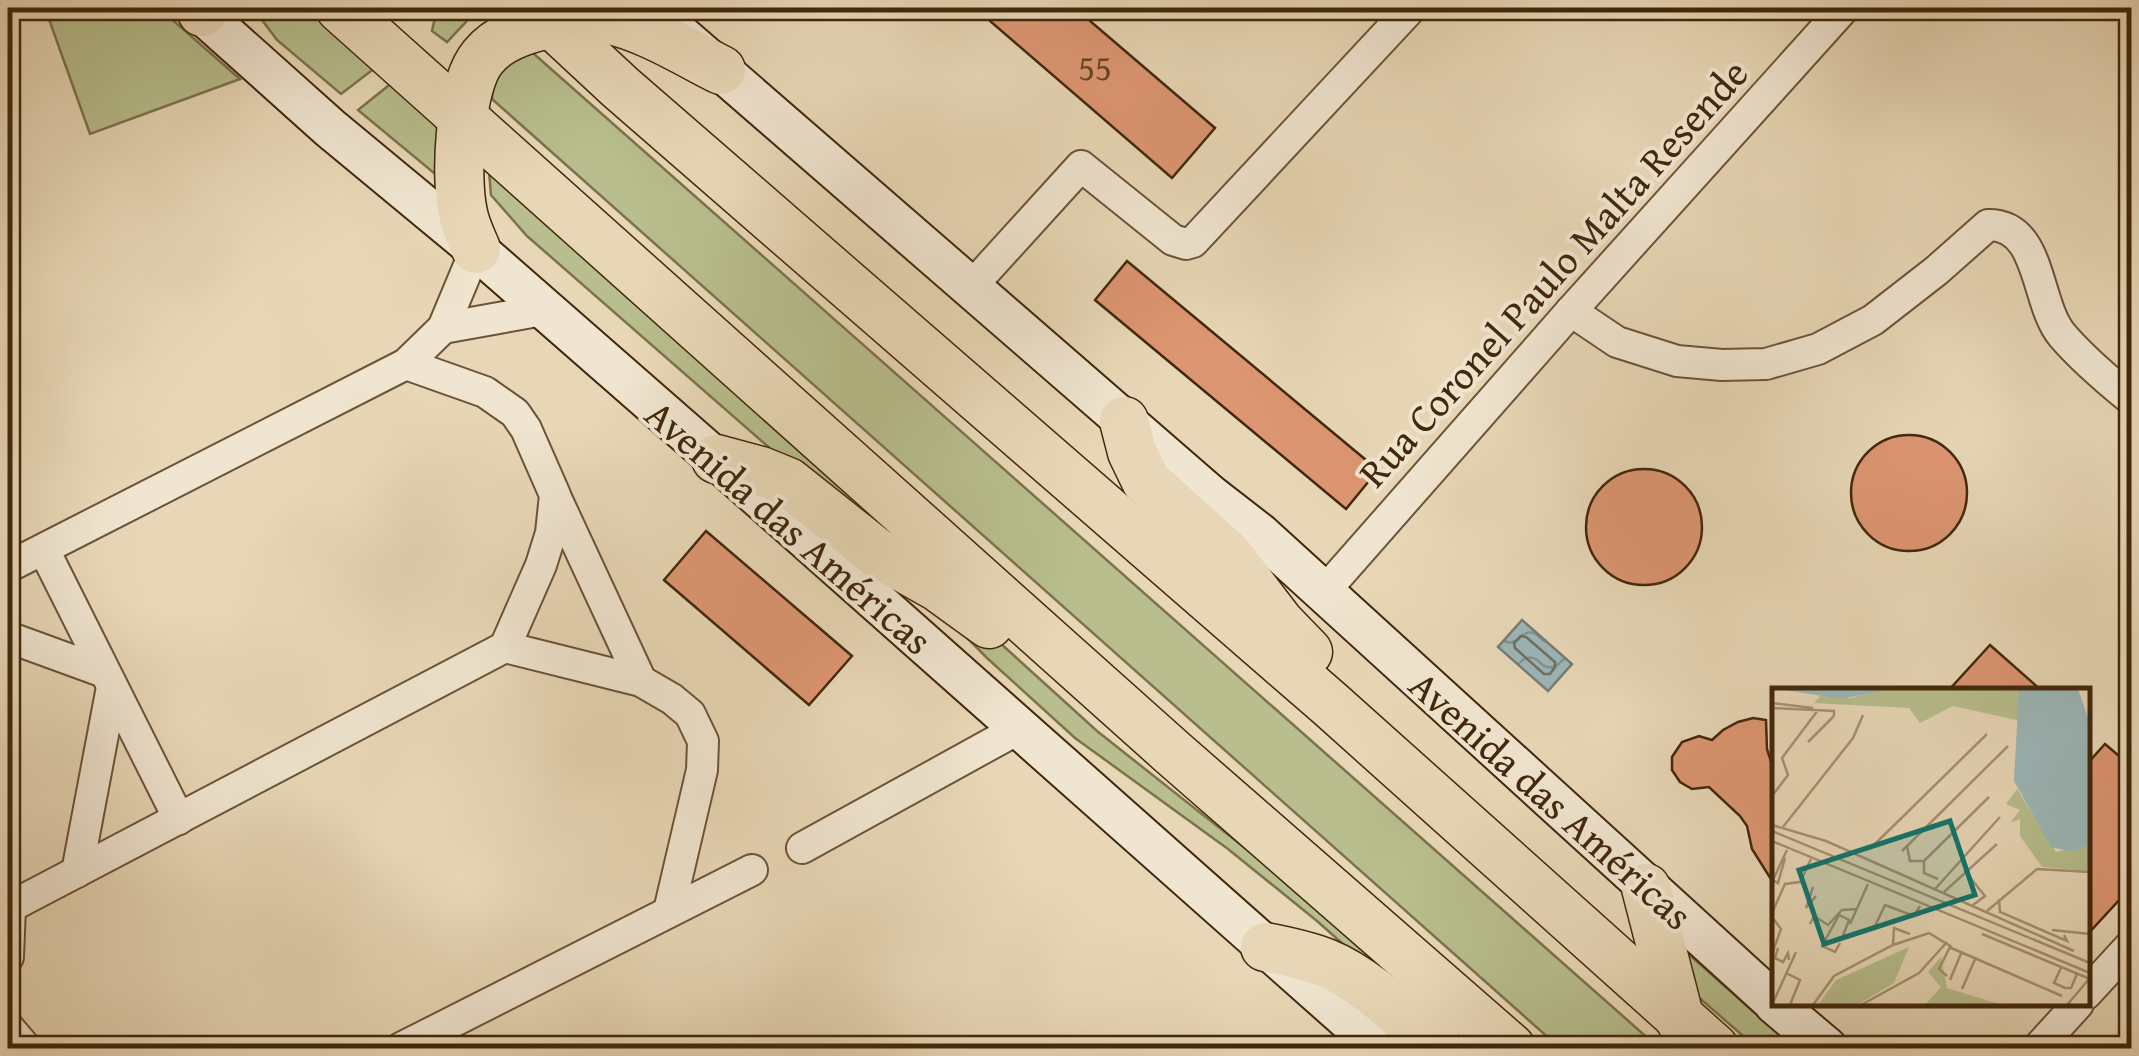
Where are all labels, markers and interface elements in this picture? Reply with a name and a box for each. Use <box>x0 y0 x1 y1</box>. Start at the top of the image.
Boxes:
house number: 55 <box>1078 42 1112 93</box>
street label: Rua Coronel Paulo Malta Resende <box>1344 45 1761 500</box>
street label: Avenida das Américas <box>633 385 946 668</box>
street label: Avenida das Américas <box>1396 656 1706 943</box>
inset map <box>1772 688 2089 1006</box>

